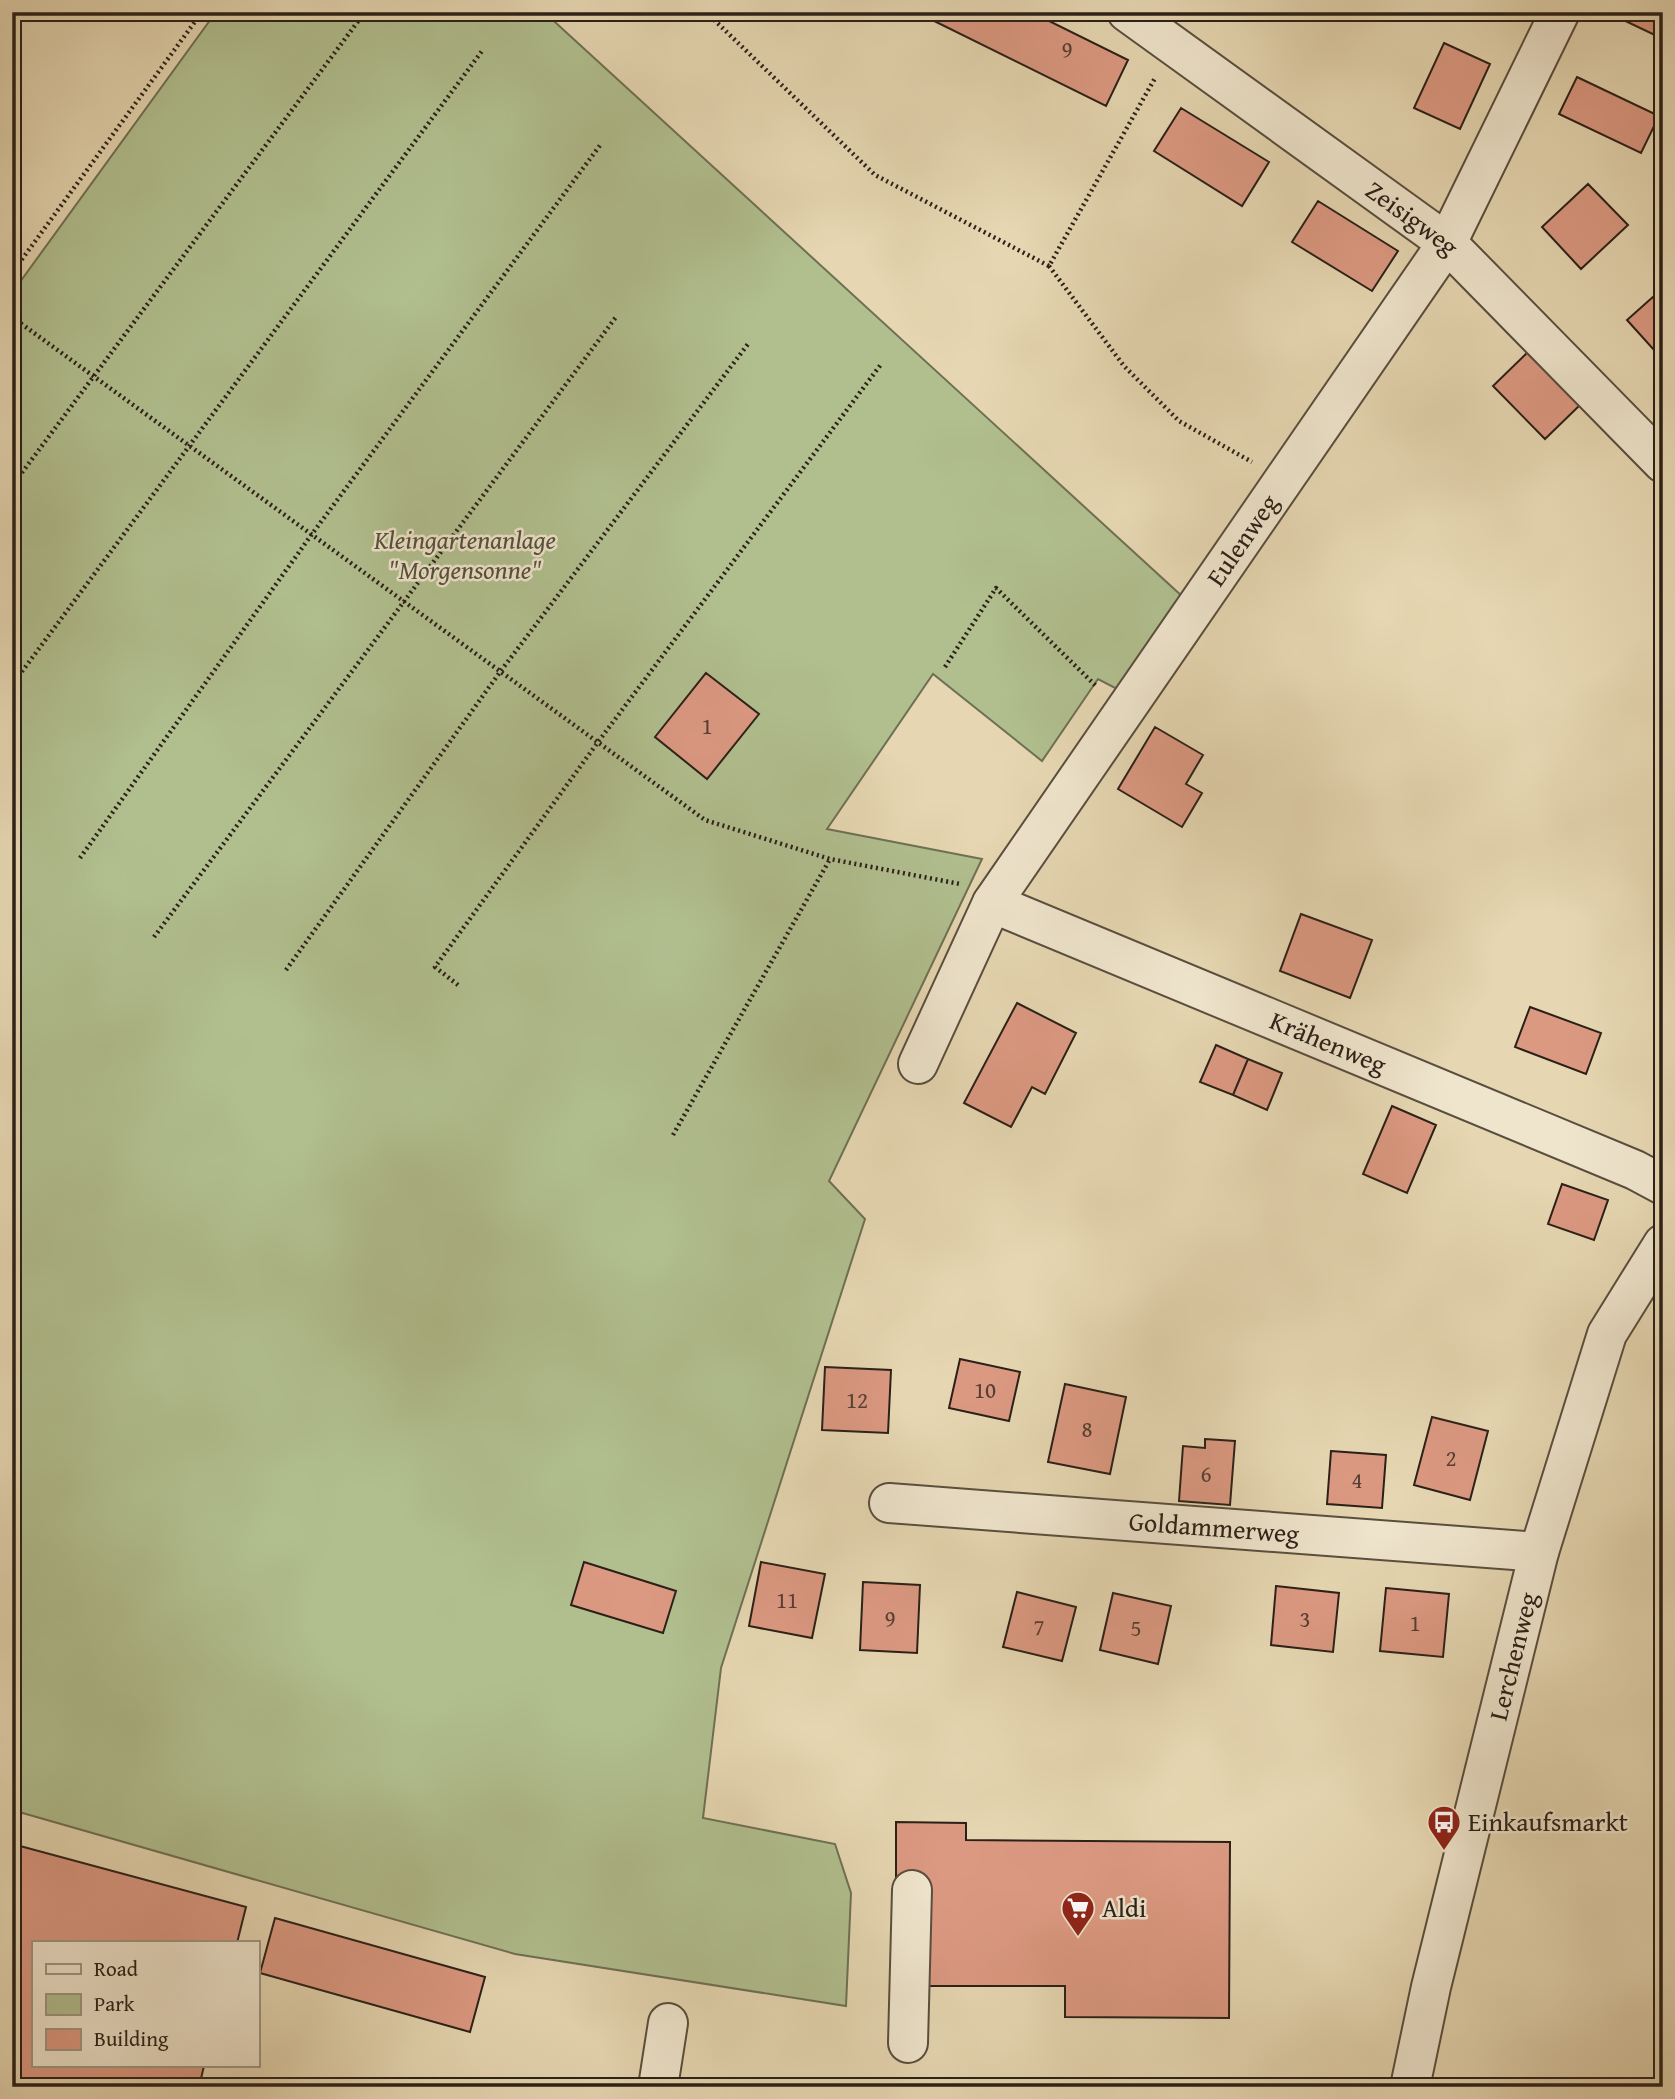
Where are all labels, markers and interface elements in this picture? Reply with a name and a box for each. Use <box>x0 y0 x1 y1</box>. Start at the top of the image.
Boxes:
house number: 9 <box>1061 32 1073 65</box>
street label: Zeisigweg <box>1358 171 1469 264</box>
street label: Eulenweg <box>1196 486 1288 594</box>
park label: Kleingartenanlage "Morgensonne" <box>373 520 556 589</box>
house number: 1 <box>701 709 713 742</box>
street label: Krähenweg <box>1264 1001 1393 1084</box>
house number: 10 <box>974 1373 996 1406</box>
house number: 12 <box>846 1383 868 1416</box>
house number: 8 <box>1081 1412 1093 1445</box>
house number: 2 <box>1445 1441 1457 1474</box>
house number: 6 <box>1200 1457 1212 1490</box>
house number: 4 <box>1351 1463 1363 1496</box>
street label: Goldammerweg <box>1128 1501 1301 1553</box>
house number: 11 <box>776 1583 798 1616</box>
street label: Lerchenweg <box>1478 1588 1547 1724</box>
house number: 9 <box>884 1601 896 1634</box>
house number: 3 <box>1299 1602 1311 1635</box>
house number: 1 <box>1409 1606 1421 1639</box>
house number: 7 <box>1033 1610 1045 1643</box>
house number: 5 <box>1130 1611 1142 1644</box>
place label: Einkaufsmarkt <box>1468 1802 1628 1841</box>
bus stop icon: Einkaufsmarkt <box>1425 1803 1463 1852</box>
place label: Aldi <box>1102 1888 1146 1927</box>
supermarket icon: Aldi <box>1059 1889 1097 1938</box>
legend <box>32 1941 259 2068</box>
text: Road <box>94 1953 139 1984</box>
text: Park <box>94 1988 135 2019</box>
text: Building <box>94 2023 169 2054</box>

